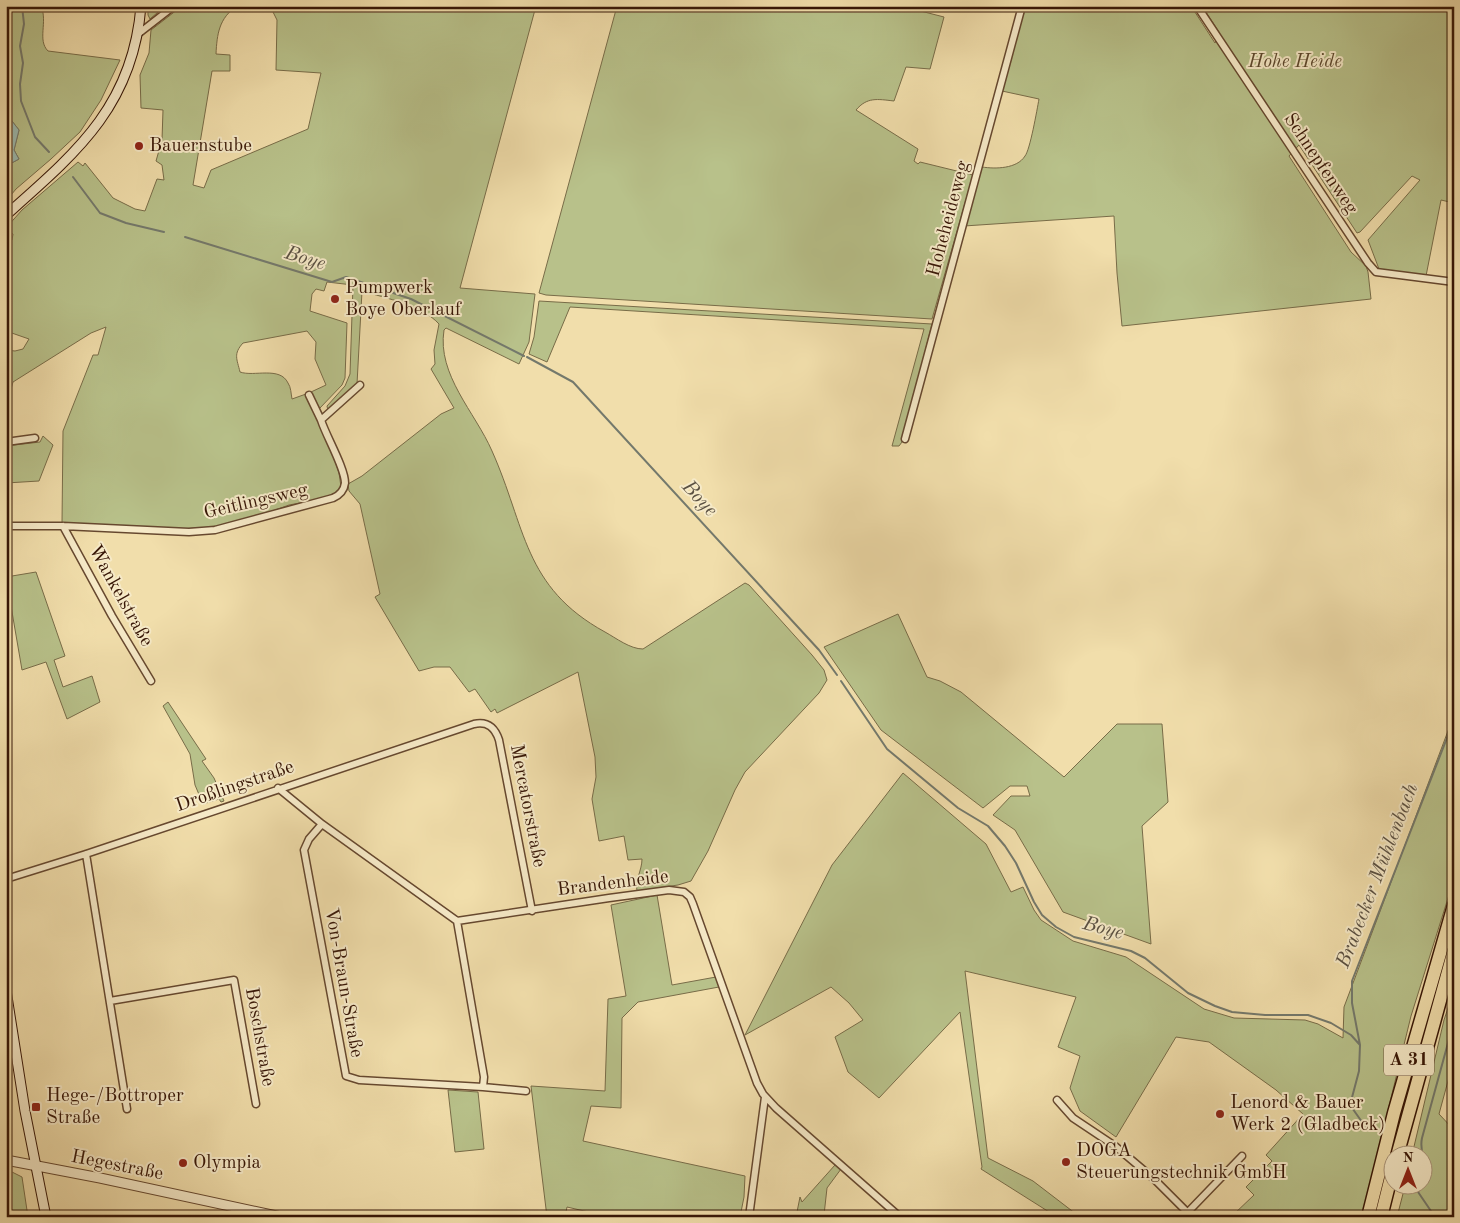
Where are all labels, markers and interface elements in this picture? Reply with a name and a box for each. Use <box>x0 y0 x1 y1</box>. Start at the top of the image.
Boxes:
park label: Hohe Heide <box>1247 53 1342 72</box>
street label: Schnepfenweg <box>1279 110 1361 219</box>
place label: Bauernstube <box>149 137 252 156</box>
marker: Bauernstube <box>133 140 145 152</box>
street label: Hoheheideweg <box>924 158 974 279</box>
water label: Boye <box>281 243 328 275</box>
place label: Pumpwerk Boye Oberlauf <box>345 279 462 320</box>
marker: Pumpwerk Boye Oberlauf <box>329 293 341 305</box>
water label: Boye <box>677 476 720 521</box>
street label: Geitlingsweg <box>202 481 311 523</box>
street label: Wankelstraße <box>84 542 156 650</box>
street label: Mercatorstraße <box>506 743 548 869</box>
street label: Droßlingstraße <box>173 758 297 816</box>
water label: Brabecker Mühlenbach <box>1333 781 1422 972</box>
street label: Brandenheide <box>556 868 670 900</box>
street label: Von-Braun-Straße <box>320 907 366 1059</box>
water label: Boye <box>1079 914 1126 944</box>
street label: Boschstraße <box>241 986 277 1088</box>
road number: A 31 <box>1384 1044 1434 1076</box>
place label: Hege-/Bottroper Straße <box>46 1087 184 1128</box>
place label: Lenord & Bauer Werk 2 (Gladbeck) <box>1230 1094 1385 1135</box>
marker: Hege-/Bottroper Straße <box>30 1101 42 1113</box>
marker: Lenord & Bauer Werk 2 (Gladbeck) <box>1214 1108 1226 1120</box>
place label: DOGA Steuerungstechnik GmbH <box>1076 1142 1287 1183</box>
north arrow <box>1382 1146 1432 1196</box>
street label: Hegestraße <box>69 1148 165 1184</box>
text: N <box>1403 1151 1414 1165</box>
place label: Olympia <box>193 1154 262 1173</box>
marker: DOGA Steuerungstechnik GmbH <box>1060 1156 1072 1168</box>
marker: Olympia <box>177 1157 189 1169</box>

